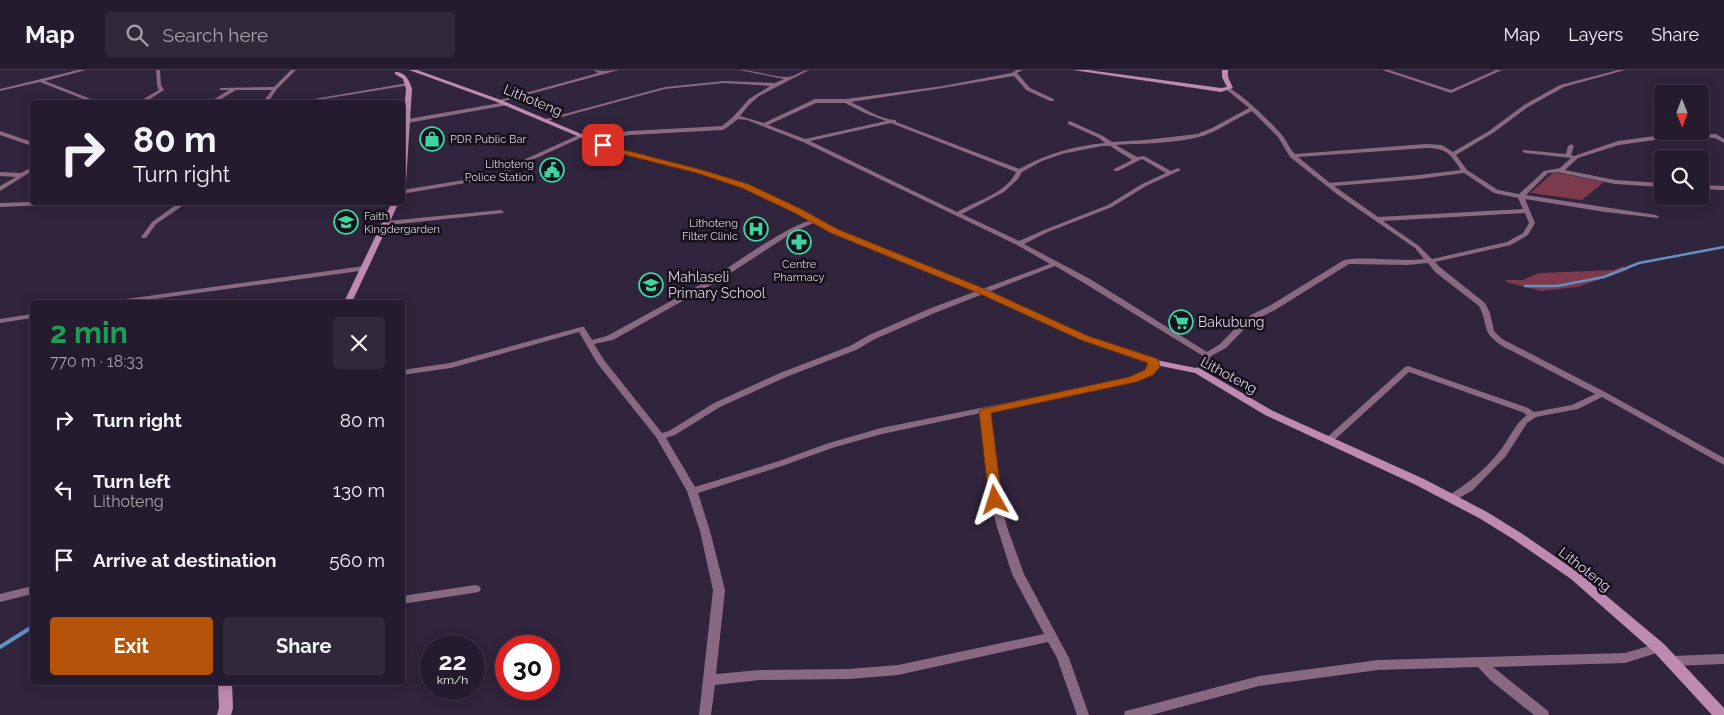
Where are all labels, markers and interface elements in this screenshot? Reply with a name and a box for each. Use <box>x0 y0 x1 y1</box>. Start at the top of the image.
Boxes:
search box <box>105 12 455 57</box>
text: Map <box>25 20 75 49</box>
icon: search <box>123 21 151 49</box>
text: Search here <box>163 24 268 46</box>
text: Map <box>1504 24 1540 45</box>
text: Layers <box>1568 24 1623 45</box>
text: Share <box>1651 24 1699 45</box>
street label: Lithoteng <box>501 81 565 119</box>
north arrow <box>1654 85 1709 140</box>
map controls <box>1654 85 1709 205</box>
text: 80 m <box>133 119 217 160</box>
icon: right <box>50 120 115 185</box>
pin <box>582 124 624 166</box>
shop icon: PDR Public Bar <box>419 126 445 152</box>
icon: arrive <box>589 131 617 159</box>
place label: PDR Public Bar <box>450 133 526 146</box>
button: search <box>1654 150 1709 205</box>
public building icon: Lithoteng Police Station <box>539 157 565 183</box>
place label: Lithoteng Police Station <box>465 158 534 184</box>
text: Turn right <box>133 161 230 187</box>
school or university icon: Faith Kingdergarden <box>333 209 359 235</box>
place label: Faith Kingdergarden <box>364 210 440 236</box>
hospital icon: Lithoteng Filter Clinic <box>743 216 769 242</box>
place label: Lithoteng Filter Clinic <box>682 217 738 243</box>
pharmacy icon: Centre Pharmacy <box>786 229 812 255</box>
place label: Centre Pharmacy <box>773 258 825 284</box>
place label: Mahlaseli Primary School <box>668 269 766 301</box>
school or university icon: Mahlaseli Primary School <box>638 272 664 298</box>
supermarket icon: Bakubung <box>1168 309 1194 335</box>
place label: Bakubung <box>1198 314 1264 330</box>
text: 2 min <box>50 315 128 350</box>
button: close <box>333 317 385 369</box>
text: 770 m · 18:33 <box>50 352 143 371</box>
street label: Lithoteng <box>1198 353 1260 397</box>
icon: right <box>50 406 78 434</box>
text: Turn right <box>93 409 182 431</box>
text: 80 m <box>340 409 385 431</box>
text: Turn left <box>93 470 170 492</box>
position arrow <box>968 473 1020 525</box>
icon: left <box>50 476 78 504</box>
text: 130 m <box>333 479 385 501</box>
text: Lithoteng <box>93 492 164 511</box>
street label: Lithoteng <box>1556 544 1614 594</box>
icon: arrive <box>50 546 78 574</box>
text: Arrive at destination <box>93 549 277 571</box>
text: 560 m <box>329 549 385 571</box>
button: Exit <box>50 617 213 675</box>
button: Share <box>223 617 385 675</box>
speed limit sign: 30 <box>495 635 560 700</box>
text: 22 <box>438 646 467 676</box>
text: km/h <box>437 673 468 687</box>

